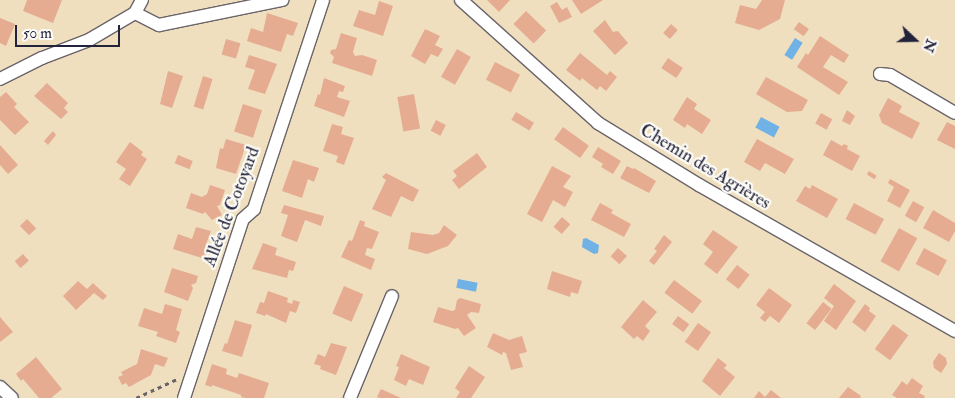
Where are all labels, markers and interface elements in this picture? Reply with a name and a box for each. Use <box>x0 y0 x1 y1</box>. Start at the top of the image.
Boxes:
scale bar <box>18 15 122 47</box>
north arrow <box>890 15 940 65</box>
text: 50 m <box>23 24 52 43</box>
text: N <box>919 37 940 54</box>
street label: Chemin des Agrières <box>636 120 774 214</box>
street label: Allée de Cotoyard <box>199 144 265 270</box>

